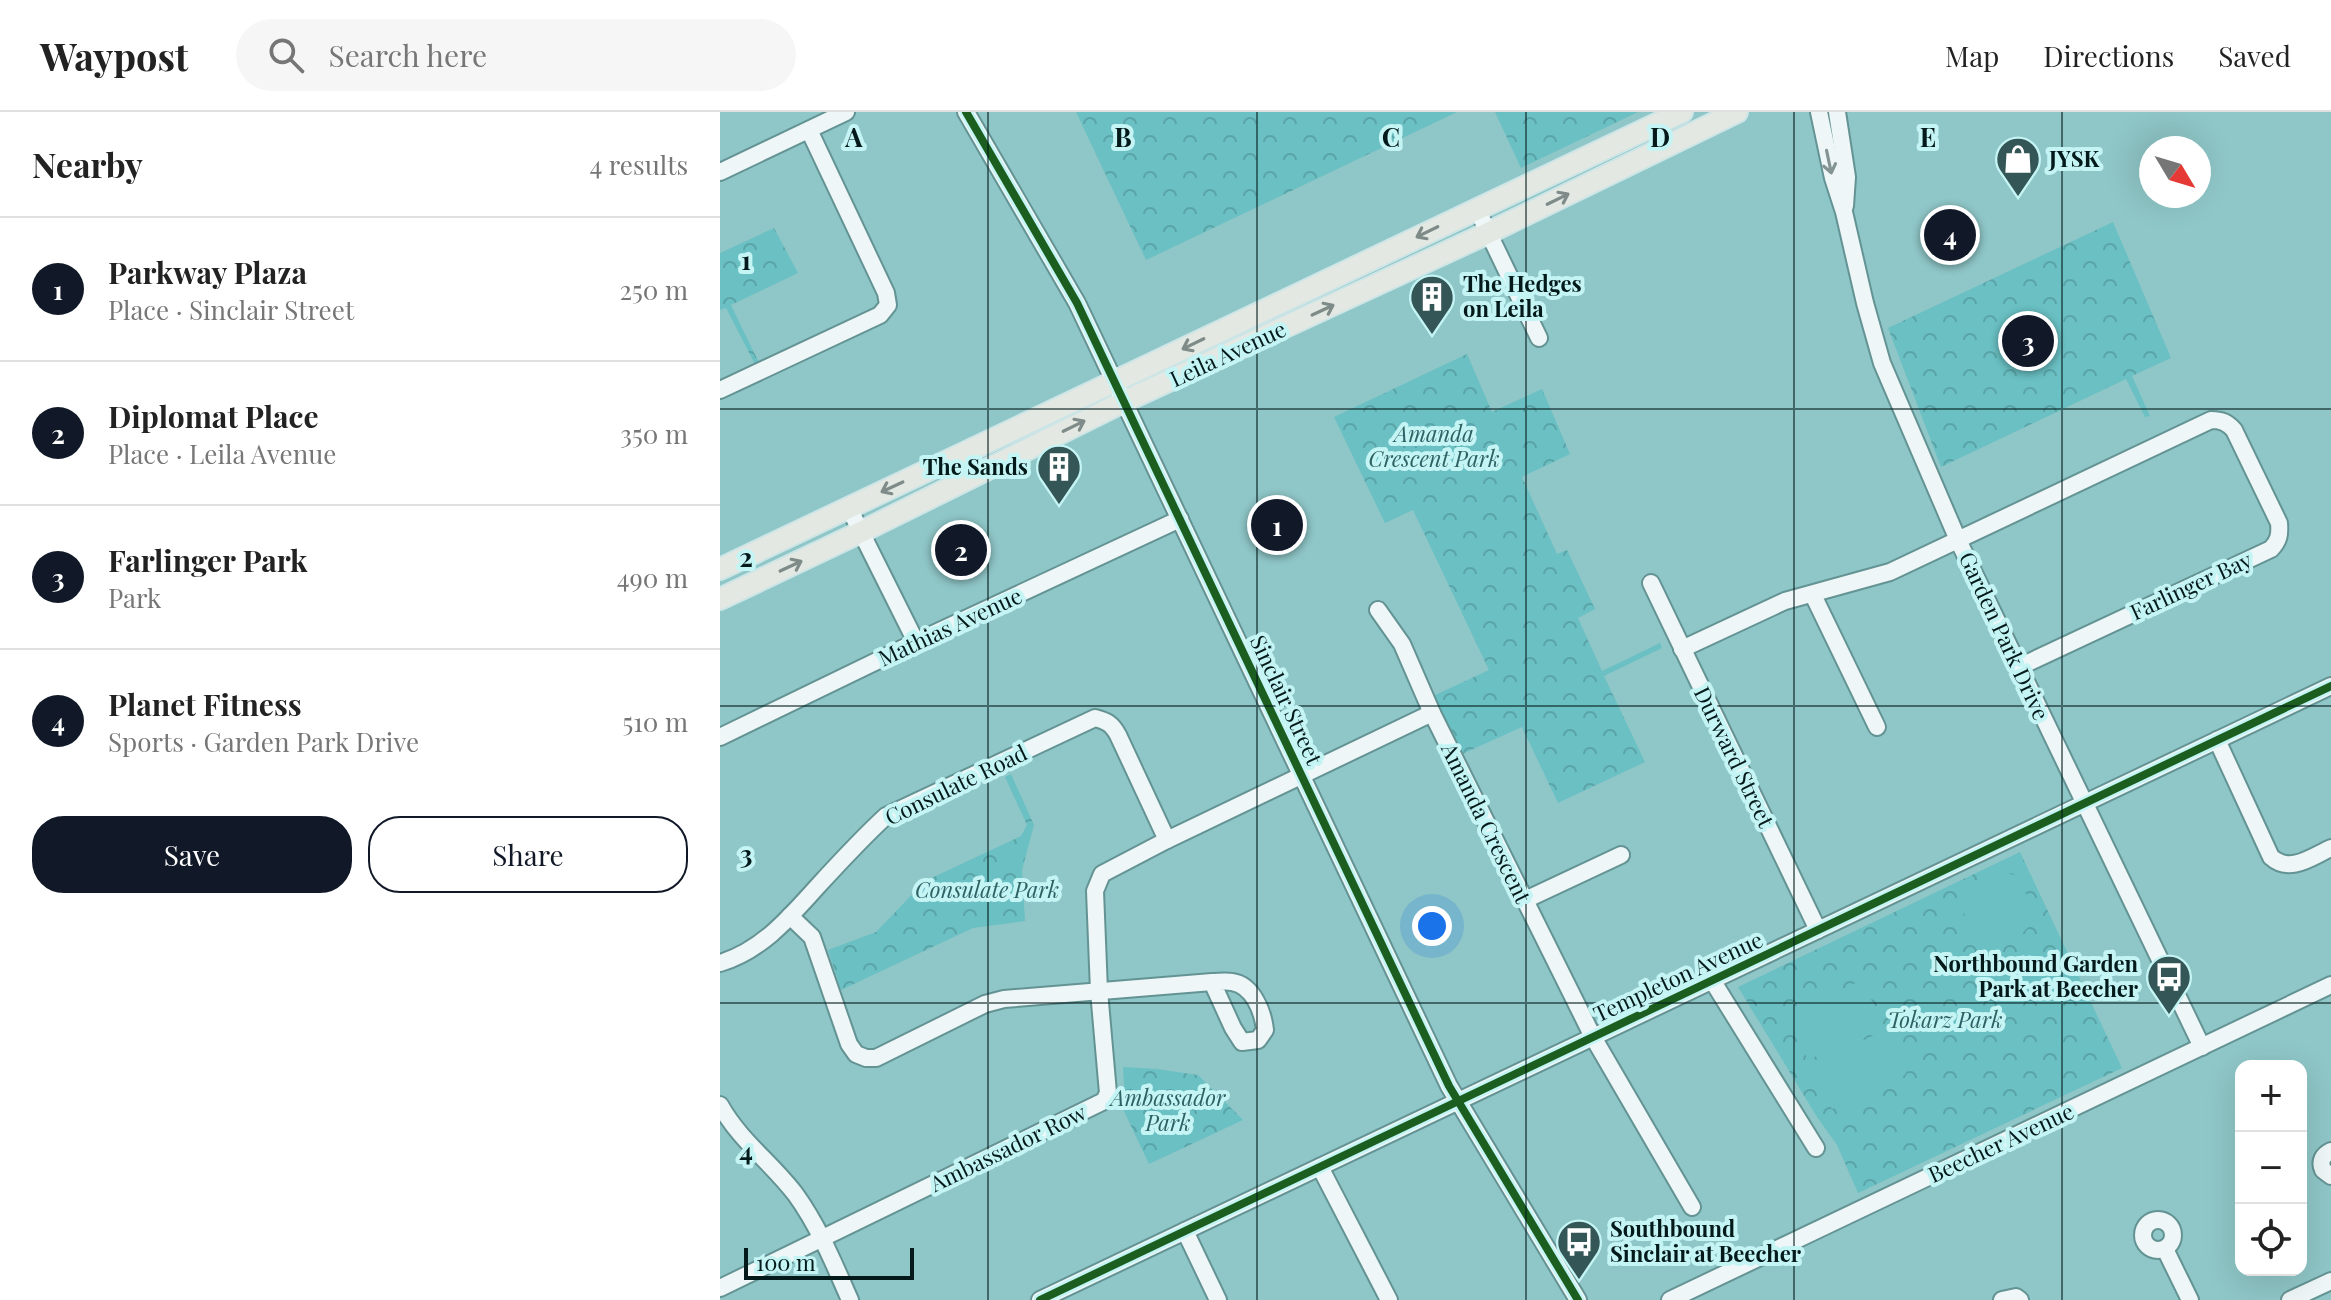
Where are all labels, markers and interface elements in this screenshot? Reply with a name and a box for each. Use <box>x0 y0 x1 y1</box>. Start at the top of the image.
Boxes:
search box <box>236 19 796 91</box>
text: Waypost <box>40 30 188 81</box>
icon: search <box>264 33 308 77</box>
text: Search here <box>328 35 487 75</box>
text: Map <box>1945 37 1999 74</box>
text: Directions <box>2043 37 2174 74</box>
text: Saved <box>2218 37 2291 74</box>
text: A <box>844 119 863 154</box>
text: B <box>1114 119 1132 154</box>
text: C <box>1382 119 1400 154</box>
text: D <box>1650 119 1670 154</box>
text: E <box>1920 119 1936 154</box>
shop icon: JYSK <box>1994 135 2042 198</box>
north arrow <box>2139 136 2211 208</box>
text: Nearby <box>32 141 143 187</box>
place label: JYSK <box>2048 143 2100 173</box>
text: 4 results <box>589 147 688 182</box>
one-way arrow <box>1822 149 1837 175</box>
one-way arrow <box>1546 191 1570 206</box>
pin: 4 <box>1924 205 1976 265</box>
one-way arrow <box>1416 225 1440 240</box>
text: 1 <box>741 242 751 277</box>
text: Parkway Plaza <box>108 252 307 292</box>
place label: The Hedges on Leila <box>1463 268 1582 323</box>
text: 1 <box>53 272 63 307</box>
text: 250 m <box>620 272 688 307</box>
building icon: The Hedges on Leila <box>1408 273 1456 336</box>
text: Place · Sinclair Street <box>108 292 354 327</box>
one-way arrow <box>1311 302 1335 317</box>
pin: 3 <box>2002 311 2054 371</box>
street label: Leila Avenue <box>1165 313 1290 393</box>
one-way arrow <box>1181 337 1205 352</box>
text: Diplomat Place <box>108 396 319 436</box>
text: 2 <box>51 416 65 451</box>
text: 350 m <box>620 416 688 451</box>
one-way arrow <box>1062 418 1086 434</box>
park label: Amanda Crescent Park <box>1368 418 1500 473</box>
text: Place · Leila Avenue <box>108 436 337 471</box>
building icon: The Sands <box>1035 443 1083 506</box>
place label: The Sands <box>923 451 1028 481</box>
one-way arrow <box>881 480 905 495</box>
pin: 1 <box>1251 495 1303 555</box>
pin: 2 <box>935 520 987 580</box>
text: 2 <box>739 539 753 574</box>
text: Farlinger Park <box>108 540 308 580</box>
street label: Farlinger Bay <box>2125 544 2256 626</box>
street label: Garden Park Drive <box>1953 547 2057 725</box>
one-way arrow <box>778 558 802 573</box>
text: 3 <box>52 560 64 595</box>
text: 490 m <box>617 560 688 595</box>
text: Park <box>108 580 161 615</box>
street label: Mathias Avenue <box>873 580 1026 673</box>
street label: Sinclair Street <box>1244 630 1331 770</box>
street label: Durward Street <box>1688 681 1782 833</box>
text: Planet Fitness <box>108 684 302 724</box>
text: 4 <box>51 704 65 739</box>
text: 510 m <box>622 704 688 739</box>
text: Sports · Garden Park Drive <box>108 724 419 759</box>
street label: Consulate Road <box>879 737 1032 831</box>
street label: Amanda Crescent <box>1435 737 1539 909</box>
button: Save <box>32 816 352 893</box>
button: Share <box>368 816 688 893</box>
text: 3 <box>740 836 752 871</box>
park label: Consulate Park <box>915 874 1059 904</box>
your location <box>1412 906 1452 946</box>
street label: Templeton Avenue <box>1588 924 1767 1029</box>
place label: Northbound Garden Park at Beecher <box>1933 948 2139 1003</box>
bus stop icon: Northbound Garden Park at Beecher <box>2145 953 2193 1016</box>
park label: Tokarz Park <box>1887 1004 2003 1034</box>
map controls <box>2235 1060 2307 1276</box>
button: + <box>2235 1060 2307 1132</box>
park label: Ambassador Park <box>1109 1082 1226 1137</box>
street label: Beecher Avenue <box>1923 1095 2078 1189</box>
street label: Ambassador Row <box>924 1096 1091 1198</box>
button: − <box>2235 1132 2307 1204</box>
text: 4 <box>739 1133 753 1168</box>
button: locate <box>2235 1204 2307 1276</box>
place label: Southbound Sinclair at Beecher <box>1610 1213 1802 1268</box>
bus stop icon: Southbound Sinclair at Beecher <box>1555 1218 1603 1281</box>
scale bar <box>744 1244 914 1280</box>
text: 100 m <box>756 1247 816 1277</box>

